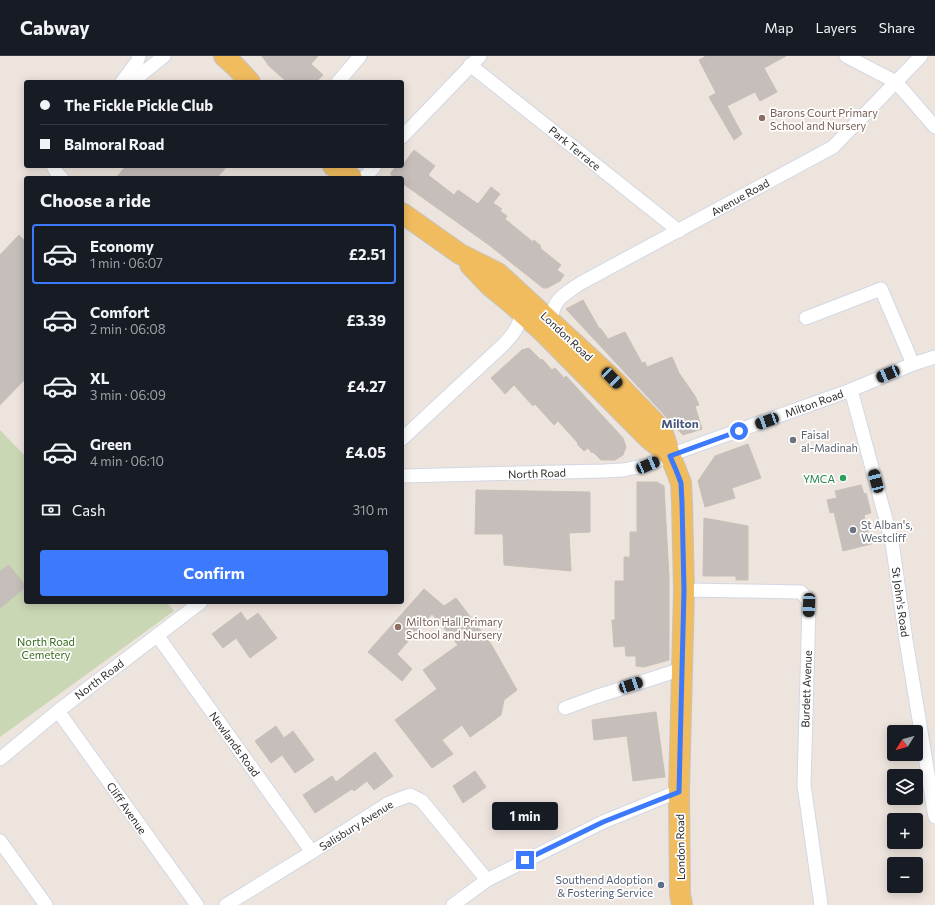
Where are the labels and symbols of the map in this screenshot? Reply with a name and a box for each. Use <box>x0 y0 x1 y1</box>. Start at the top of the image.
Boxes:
place label: Barons Court Primary School and Nursery <box>770 106 878 132</box>
marker: Barons Court Primary School and Nursery <box>757 113 767 123</box>
street label: Park Terrace <box>547 123 604 173</box>
street label: Avenue Road <box>709 176 771 218</box>
street label: London Road <box>538 309 596 363</box>
car <box>875 364 901 384</box>
car <box>599 365 625 391</box>
street label: Milton Road <box>783 386 845 420</box>
car <box>754 411 780 431</box>
district label: Milton <box>661 416 699 430</box>
route start <box>730 422 748 440</box>
place label: Faisal al-Madinah <box>801 428 858 454</box>
marker: Faisal al-Madinah <box>788 435 798 445</box>
car <box>635 455 661 475</box>
street label: North Road <box>508 465 566 481</box>
car <box>867 468 885 494</box>
place label: YMCA <box>803 472 835 485</box>
marker: YMCA <box>838 473 848 483</box>
place label: St Alban's, Westcliff <box>861 518 913 544</box>
marker: St Alban's, Westcliff <box>848 525 858 535</box>
street label: St John's Road <box>889 566 912 638</box>
car <box>803 593 815 617</box>
place label: Milton Hall Primary School and Nursery <box>406 615 503 641</box>
marker: Milton Hall Primary School and Nursery <box>393 622 403 632</box>
park label: North Road Cemetery <box>17 635 75 661</box>
street label: Burdett Avenue <box>798 650 814 728</box>
street label: North Road <box>72 656 126 702</box>
car <box>618 676 644 694</box>
street label: Newlands Road <box>207 709 263 779</box>
north arrow <box>887 725 923 761</box>
street label: Cliff Avenue <box>104 780 150 837</box>
street label: Salisbury Avenue <box>317 797 395 853</box>
callout: 1 min <box>492 802 558 830</box>
street label: London Road <box>673 814 687 880</box>
route end <box>516 851 534 869</box>
place label: Southend Adoption & Fostering Service <box>556 873 653 899</box>
marker: Southend Adoption & Fostering Service <box>656 880 666 890</box>

